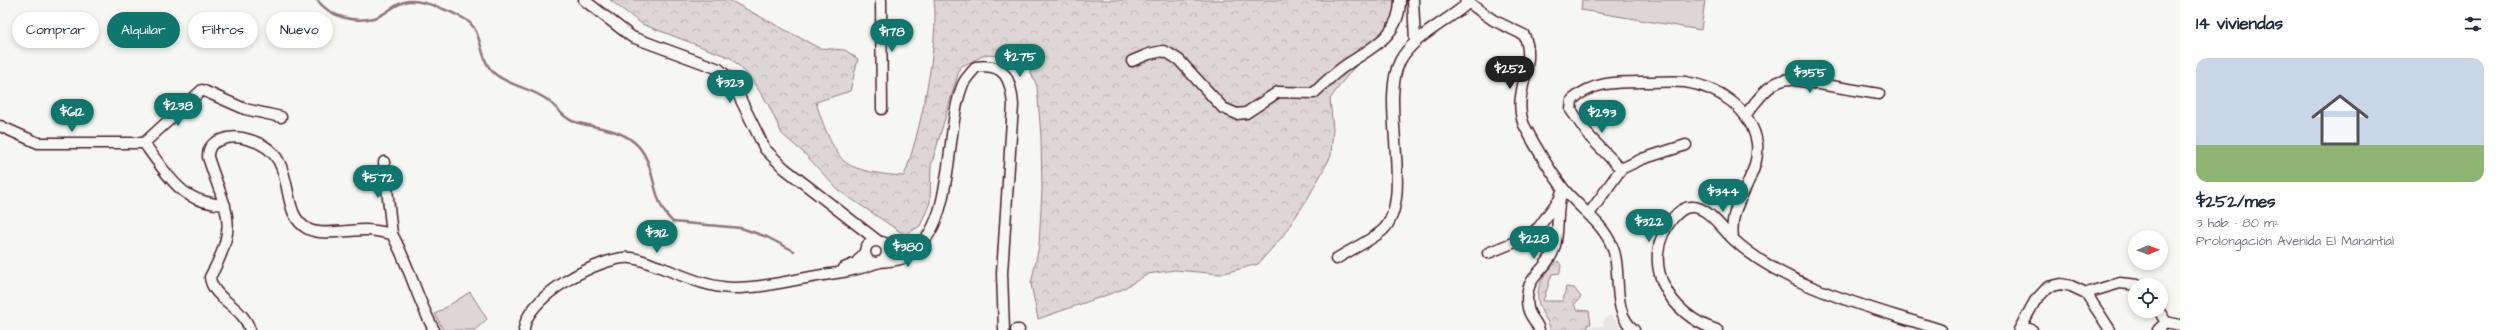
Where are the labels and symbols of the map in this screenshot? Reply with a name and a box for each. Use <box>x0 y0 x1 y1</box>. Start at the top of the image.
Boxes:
pin: $178 <box>868 19 916 53</box>
pin: $275 <box>996 44 1044 78</box>
pin: $252 <box>1486 56 1534 90</box>
pin: $355 <box>1786 60 1834 94</box>
pin: $323 <box>706 70 754 104</box>
pin: $238 <box>154 93 202 127</box>
pin: $612 <box>48 99 96 133</box>
pin: $293 <box>1578 100 1626 134</box>
pin: $572 <box>354 165 402 199</box>
pin: $344 <box>1699 179 1747 213</box>
pin: $322 <box>1625 209 1673 243</box>
pin: $312 <box>633 220 681 254</box>
pin: $228 <box>1510 226 1558 260</box>
north arrow <box>2128 230 2168 270</box>
pin: $380 <box>884 234 932 268</box>

